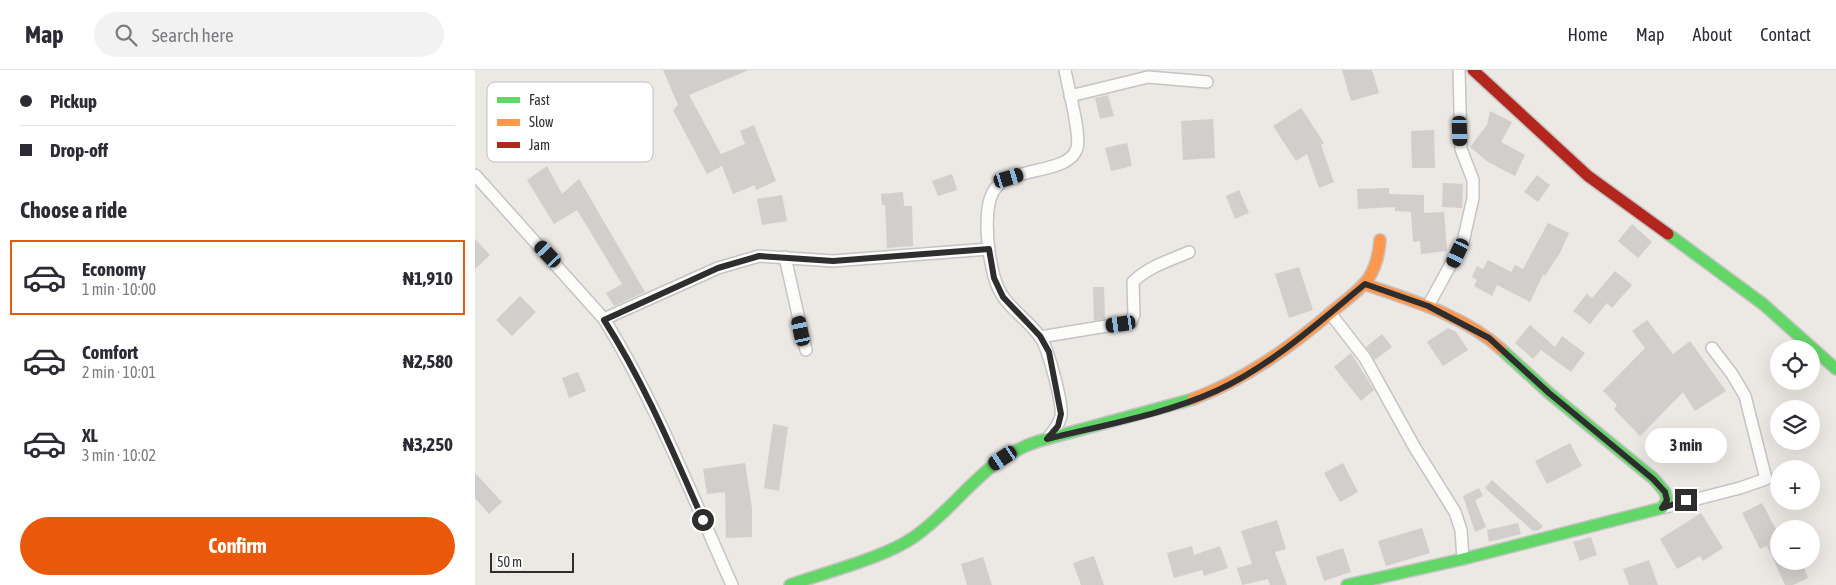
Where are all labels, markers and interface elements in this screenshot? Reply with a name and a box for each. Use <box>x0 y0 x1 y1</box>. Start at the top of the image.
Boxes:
search box <box>94 12 444 57</box>
text: Map <box>25 21 64 48</box>
icon: search <box>112 21 140 49</box>
text: Search here <box>152 24 234 46</box>
text: Home <box>1568 24 1608 45</box>
text: Map <box>1636 24 1665 45</box>
text: About <box>1693 24 1732 45</box>
text: Contact <box>1760 24 1811 45</box>
legend <box>487 82 653 162</box>
text: Pickup <box>50 90 97 112</box>
text: Fast <box>529 92 550 108</box>
text: Slow <box>529 114 554 130</box>
car <box>1451 116 1468 146</box>
text: Jam <box>529 137 550 153</box>
text: Drop-off <box>50 139 108 161</box>
car <box>992 166 1025 190</box>
text: Choose a ride <box>20 197 127 223</box>
car <box>1444 236 1471 270</box>
car <box>532 238 563 270</box>
icon: car <box>22 255 67 300</box>
text: Economy <box>82 258 146 280</box>
text: ₦1,910 <box>403 267 453 289</box>
text: 1 min · 10:00 <box>82 280 156 298</box>
car <box>1105 314 1136 334</box>
car <box>790 315 811 347</box>
icon: car <box>22 338 67 383</box>
map controls <box>1770 340 1820 570</box>
button: locate <box>1770 340 1820 390</box>
text: Comfort <box>82 341 138 363</box>
text: ₦2,580 <box>403 350 453 372</box>
text: 2 min · 10:01 <box>82 363 156 381</box>
button: layers <box>1770 400 1820 450</box>
icon: car <box>22 421 67 466</box>
text: XL <box>82 424 98 446</box>
callout: 3 min <box>1645 428 1727 462</box>
text: ₦3,250 <box>403 433 453 455</box>
text: 3 min <box>1670 436 1702 454</box>
car <box>986 443 1019 473</box>
text: 3 min · 10:02 <box>82 446 156 464</box>
button: + <box>1770 460 1820 510</box>
route end <box>1675 489 1697 511</box>
route start <box>692 509 714 531</box>
button: Confirm <box>20 517 455 575</box>
button: − <box>1770 520 1820 570</box>
scale bar <box>490 550 574 573</box>
text: 50 m <box>497 554 522 570</box>

